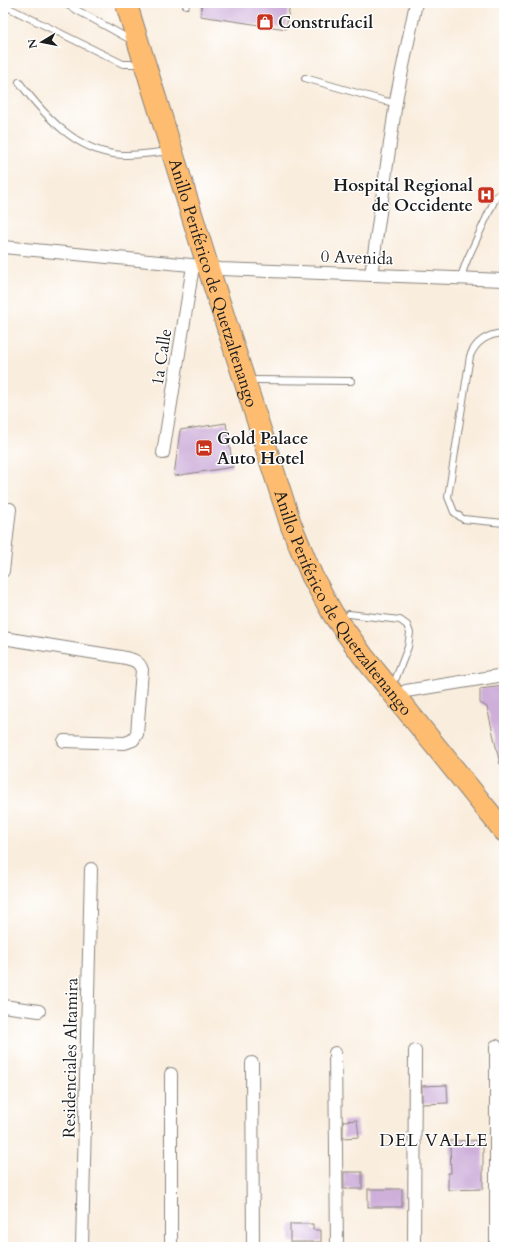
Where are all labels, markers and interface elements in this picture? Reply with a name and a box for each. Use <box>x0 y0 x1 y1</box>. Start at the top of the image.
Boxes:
place label: Construfacil <box>278 11 373 34</box>
shop icon: Construfacil <box>255 12 275 32</box>
north arrow <box>22 22 62 62</box>
text: N <box>24 37 41 50</box>
street label: Anillo Periférico de Quetzaltenango <box>163 156 263 410</box>
place label: Hospital Regional de Occidente <box>333 174 473 217</box>
hospital icon: Hospital Regional de Occidente <box>476 185 496 205</box>
street label: 0 Avenida <box>320 245 394 270</box>
street label: 1a Calle <box>146 327 177 387</box>
place label: Gold Palace Auto Hotel <box>217 427 308 470</box>
hotel icon: Gold Palace Auto Hotel <box>194 438 214 458</box>
street label: Anillo Periférico de Quetzaltenango <box>268 487 417 720</box>
street label: Residenciales Altamira <box>58 977 83 1138</box>
district label: DEL VALLE <box>379 1128 489 1153</box>

